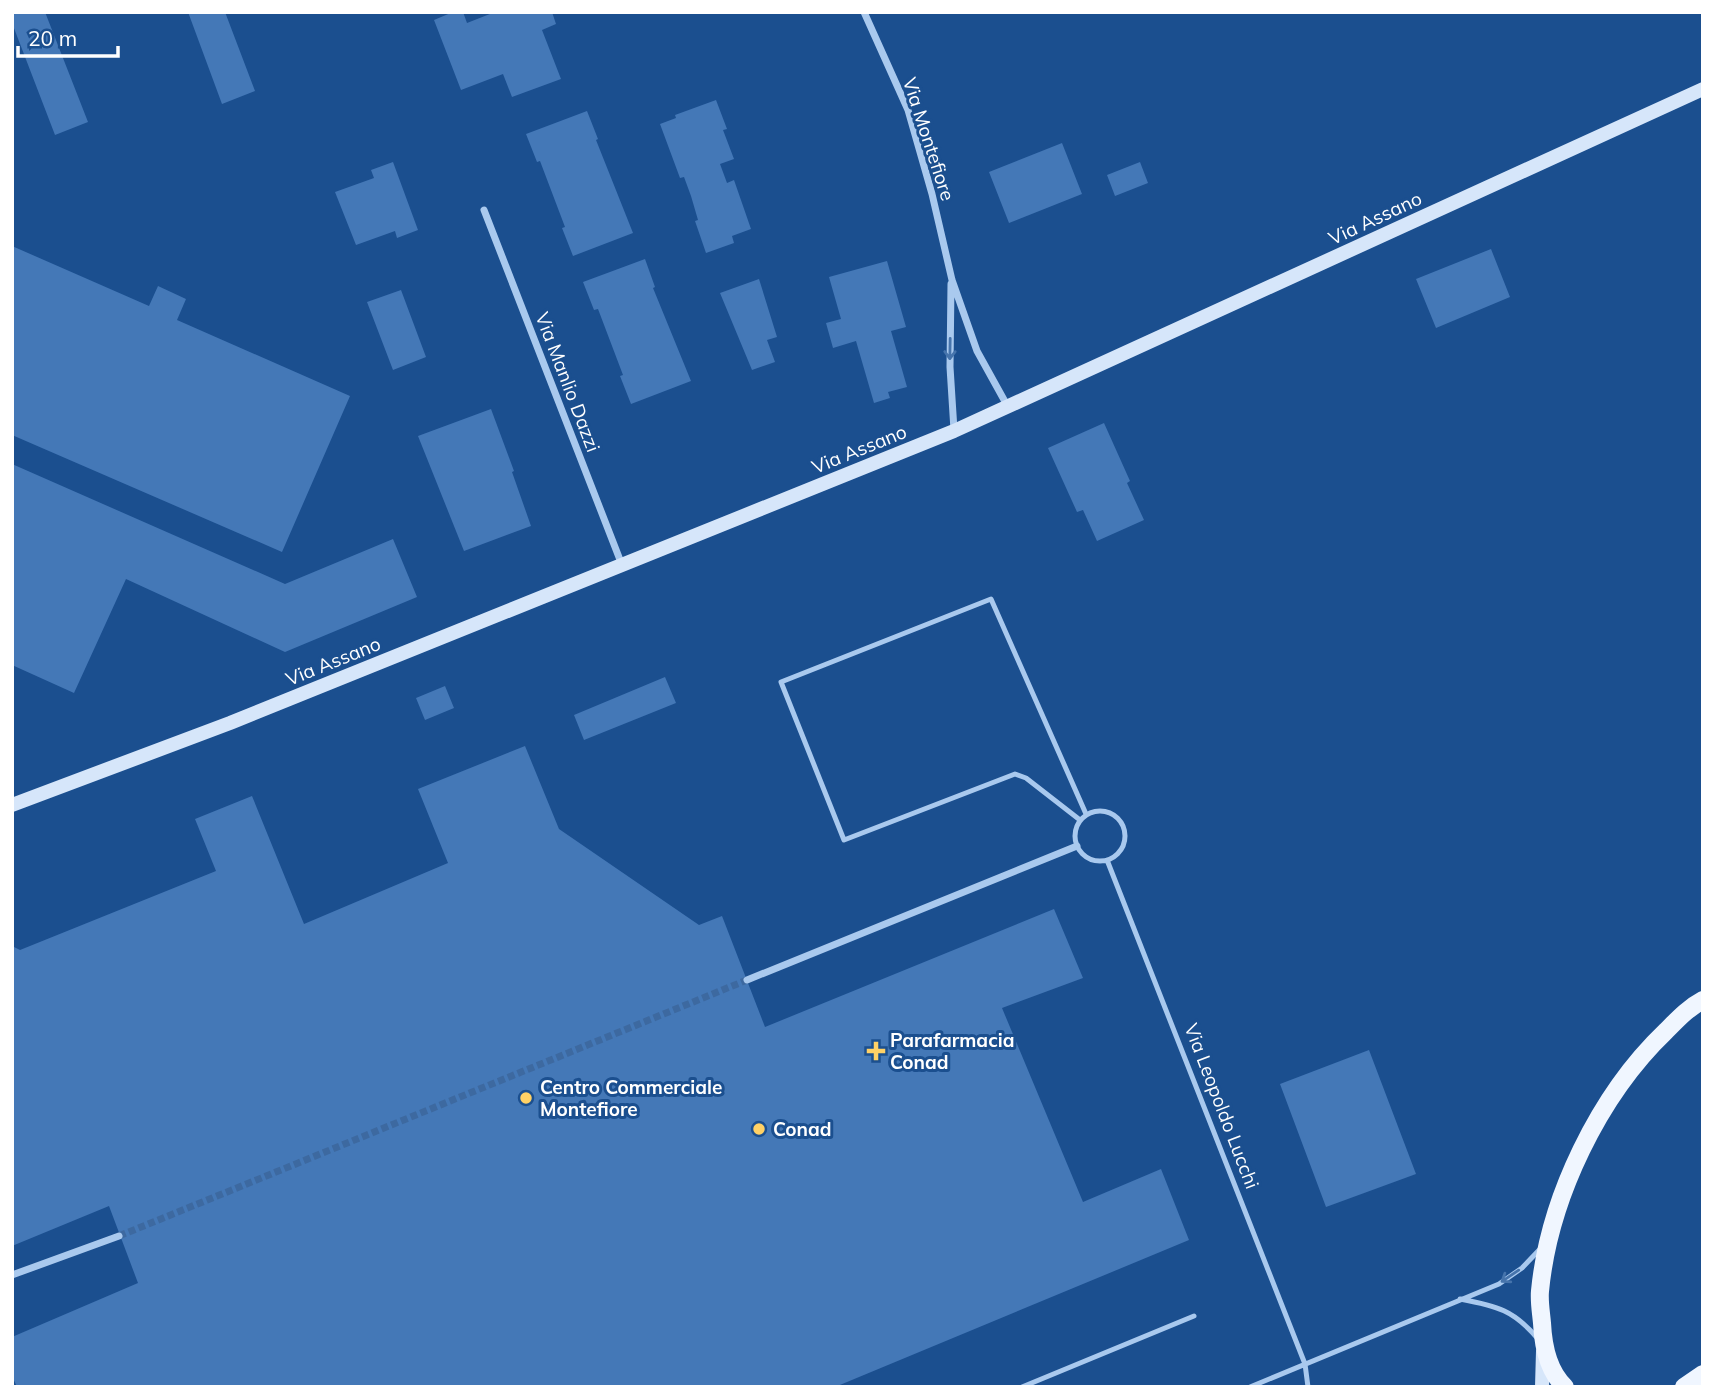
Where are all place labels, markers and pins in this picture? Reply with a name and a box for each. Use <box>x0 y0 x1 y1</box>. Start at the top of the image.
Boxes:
place label: Parafarmacia Conad <box>890 1028 1014 1074</box>
marker: Parafarmacia Conad <box>868 1043 884 1059</box>
place label: Centro Commerciale Montefiore <box>540 1075 722 1121</box>
marker: Centro Commerciale Montefiore <box>518 1090 534 1106</box>
place label: Conad <box>773 1117 832 1141</box>
marker: Conad <box>751 1121 767 1137</box>

